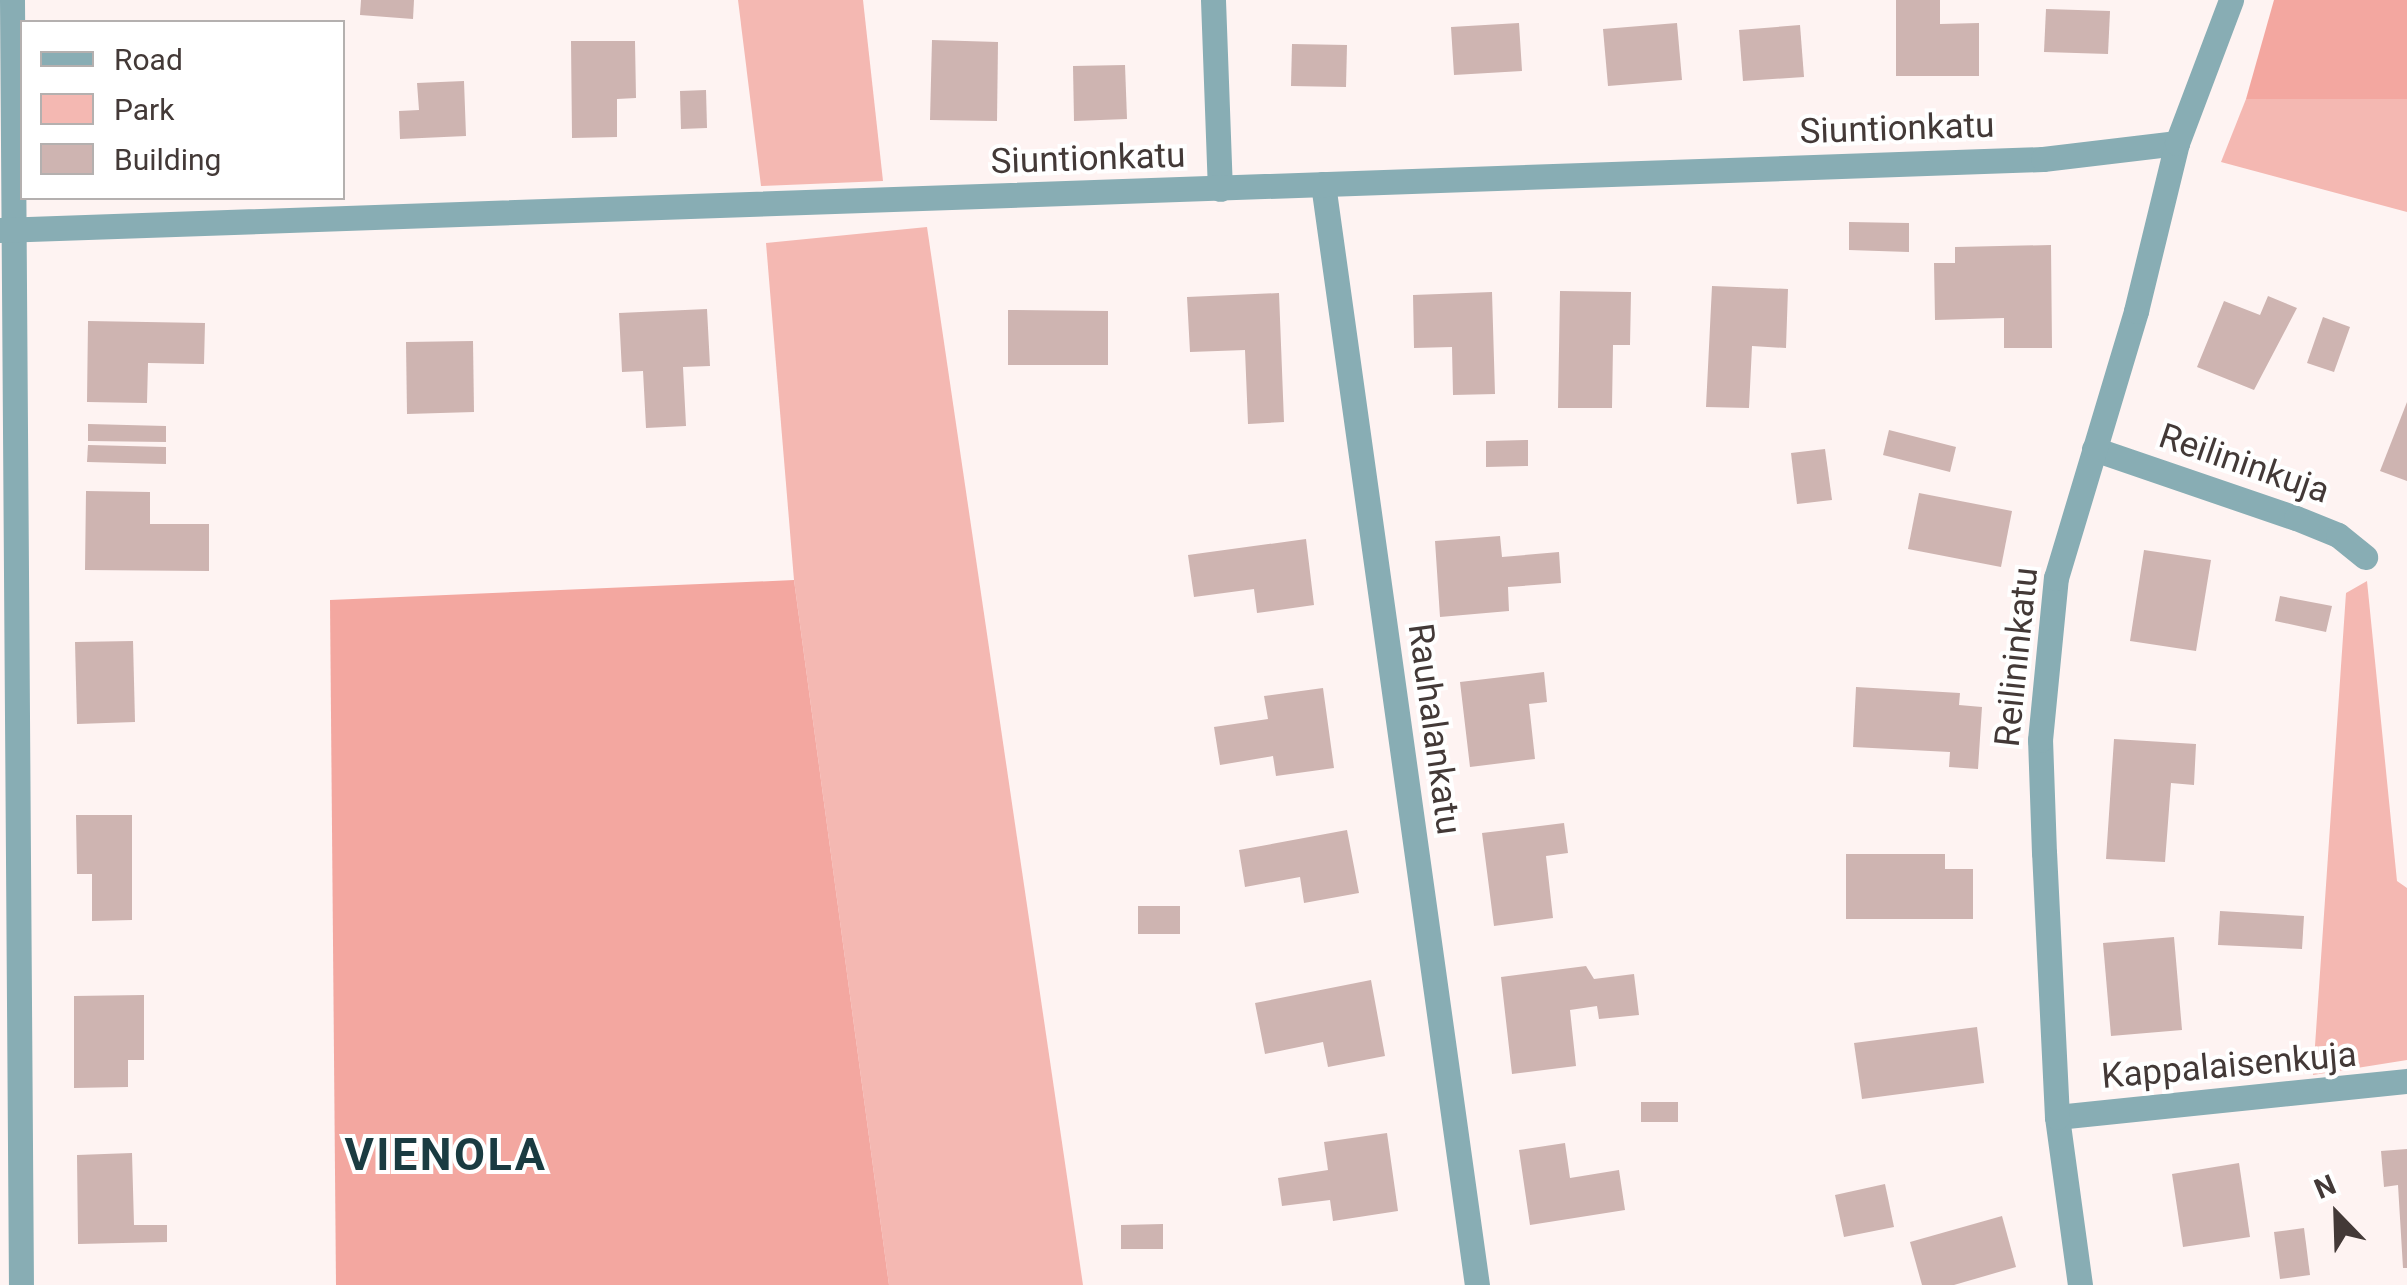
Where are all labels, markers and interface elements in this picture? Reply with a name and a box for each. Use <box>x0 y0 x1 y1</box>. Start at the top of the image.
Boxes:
legend <box>20 20 345 200</box>
text: Road <box>114 42 183 77</box>
text: Park <box>114 92 174 127</box>
street label: Siuntionkatu <box>1799 105 1995 153</box>
street label: Siuntionkatu <box>990 135 1186 183</box>
text: Building <box>114 142 221 177</box>
street label: Reilininkuja <box>2153 415 2335 513</box>
street label: Reilininkatu <box>1987 565 2047 749</box>
street label: Rauhalankatu <box>1398 621 1470 837</box>
street label: Kappalaisenkuja <box>2100 1034 2358 1098</box>
district label: VIENOLA <box>344 1128 548 1182</box>
north arrow <box>2287 1165 2387 1265</box>
text: N <box>2310 1168 2341 1206</box>

